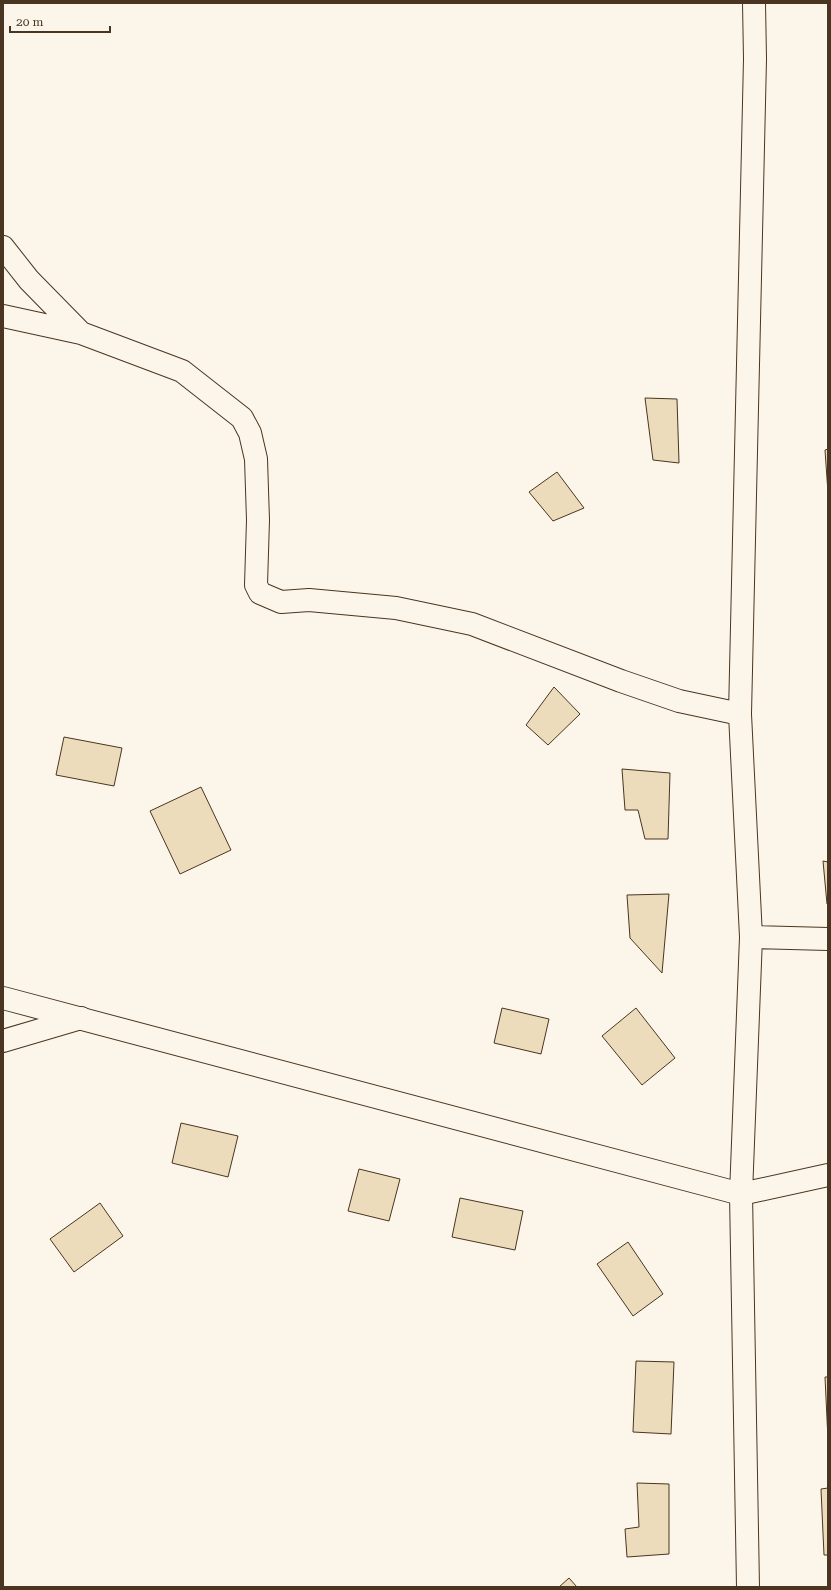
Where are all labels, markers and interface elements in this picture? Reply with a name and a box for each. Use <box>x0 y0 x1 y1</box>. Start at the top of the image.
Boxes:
scale bar <box>10 8 110 34</box>
text: 20 m <box>16 15 43 29</box>

